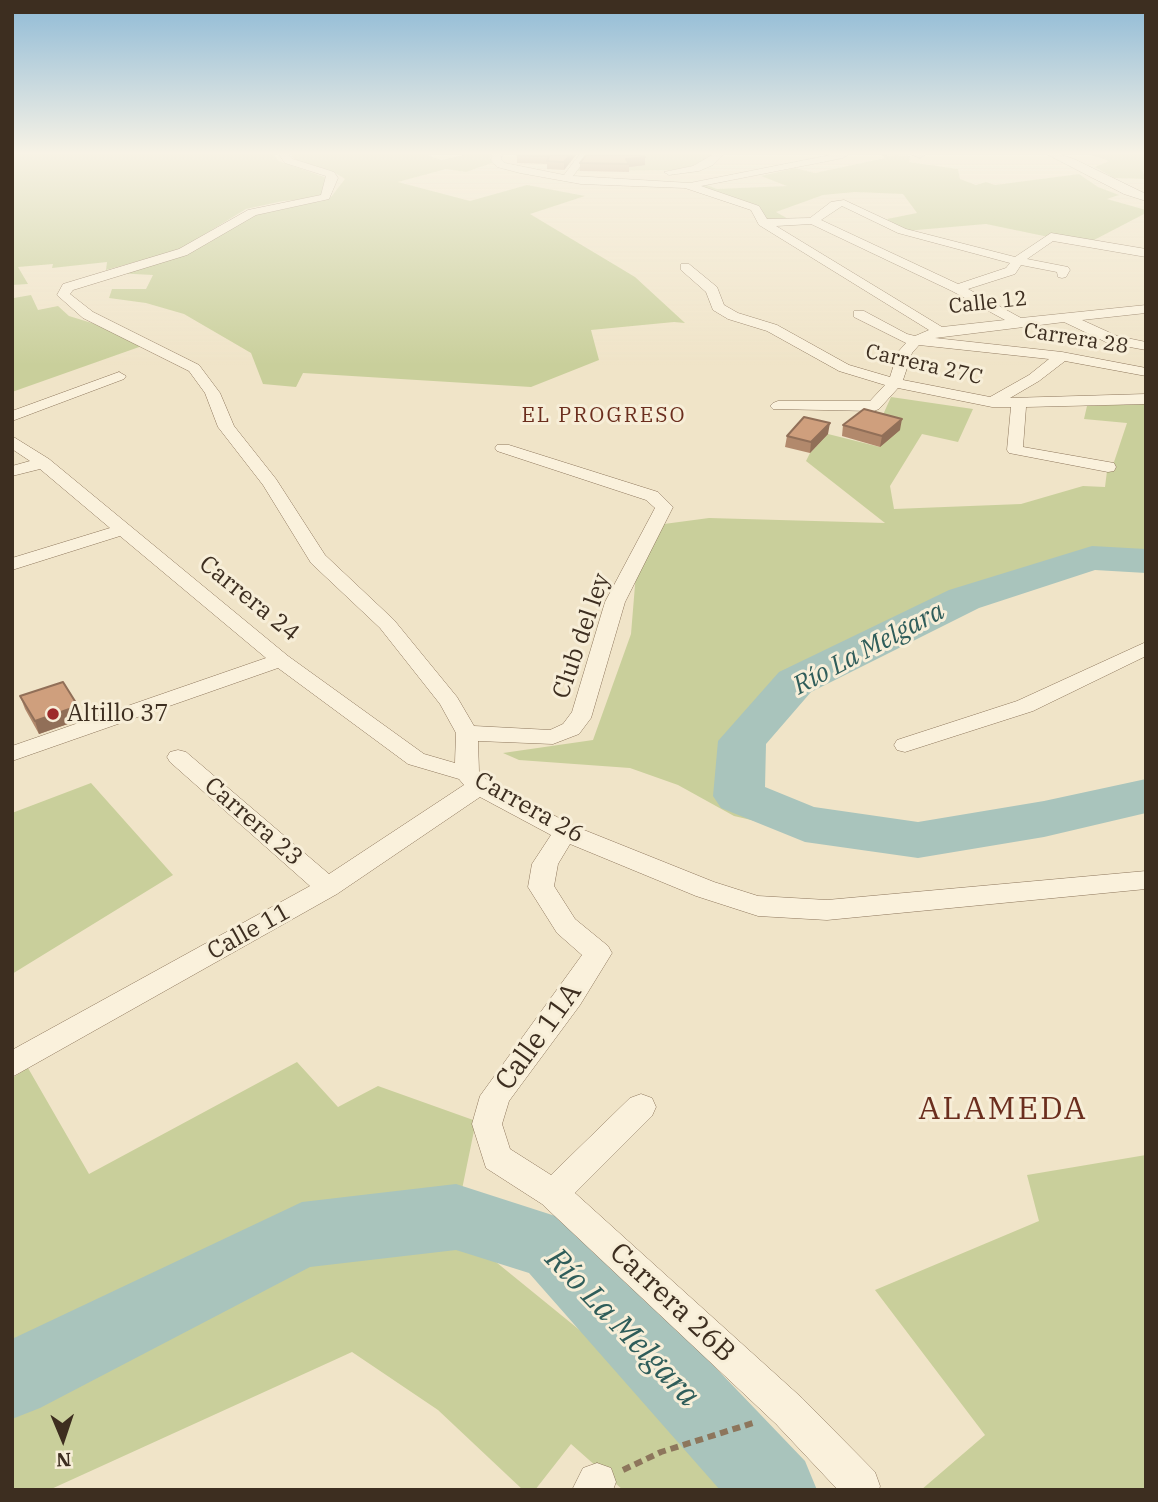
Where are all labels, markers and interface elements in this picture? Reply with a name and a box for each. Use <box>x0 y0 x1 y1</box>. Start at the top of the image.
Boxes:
street label: Calle 12 <box>947 286 1029 320</box>
street label: Carrera 28 <box>1022 318 1130 360</box>
street label: Carrera 27C <box>863 339 985 391</box>
district label: EL PROGRESO <box>523 403 685 429</box>
street label: Carrera 24 <box>193 550 305 648</box>
street label: Club del ley <box>547 570 617 702</box>
water label: Río La Melgara <box>788 596 950 702</box>
place label: Altillo 37 <box>67 700 169 728</box>
marker: Altillo 37 <box>45 706 61 722</box>
street label: Carrera 26 <box>469 766 589 850</box>
street label: Carrera 23 <box>198 772 308 872</box>
street label: Calle 11 <box>203 898 295 966</box>
street label: Calle 11A <box>489 977 589 1097</box>
district label: ALAMEDA <box>919 1091 1087 1129</box>
street label: Carrera 26B <box>602 1236 742 1370</box>
water label: Río La Melgara <box>537 1241 707 1415</box>
north arrow <box>28 1404 98 1474</box>
text: N <box>56 1448 72 1472</box>

